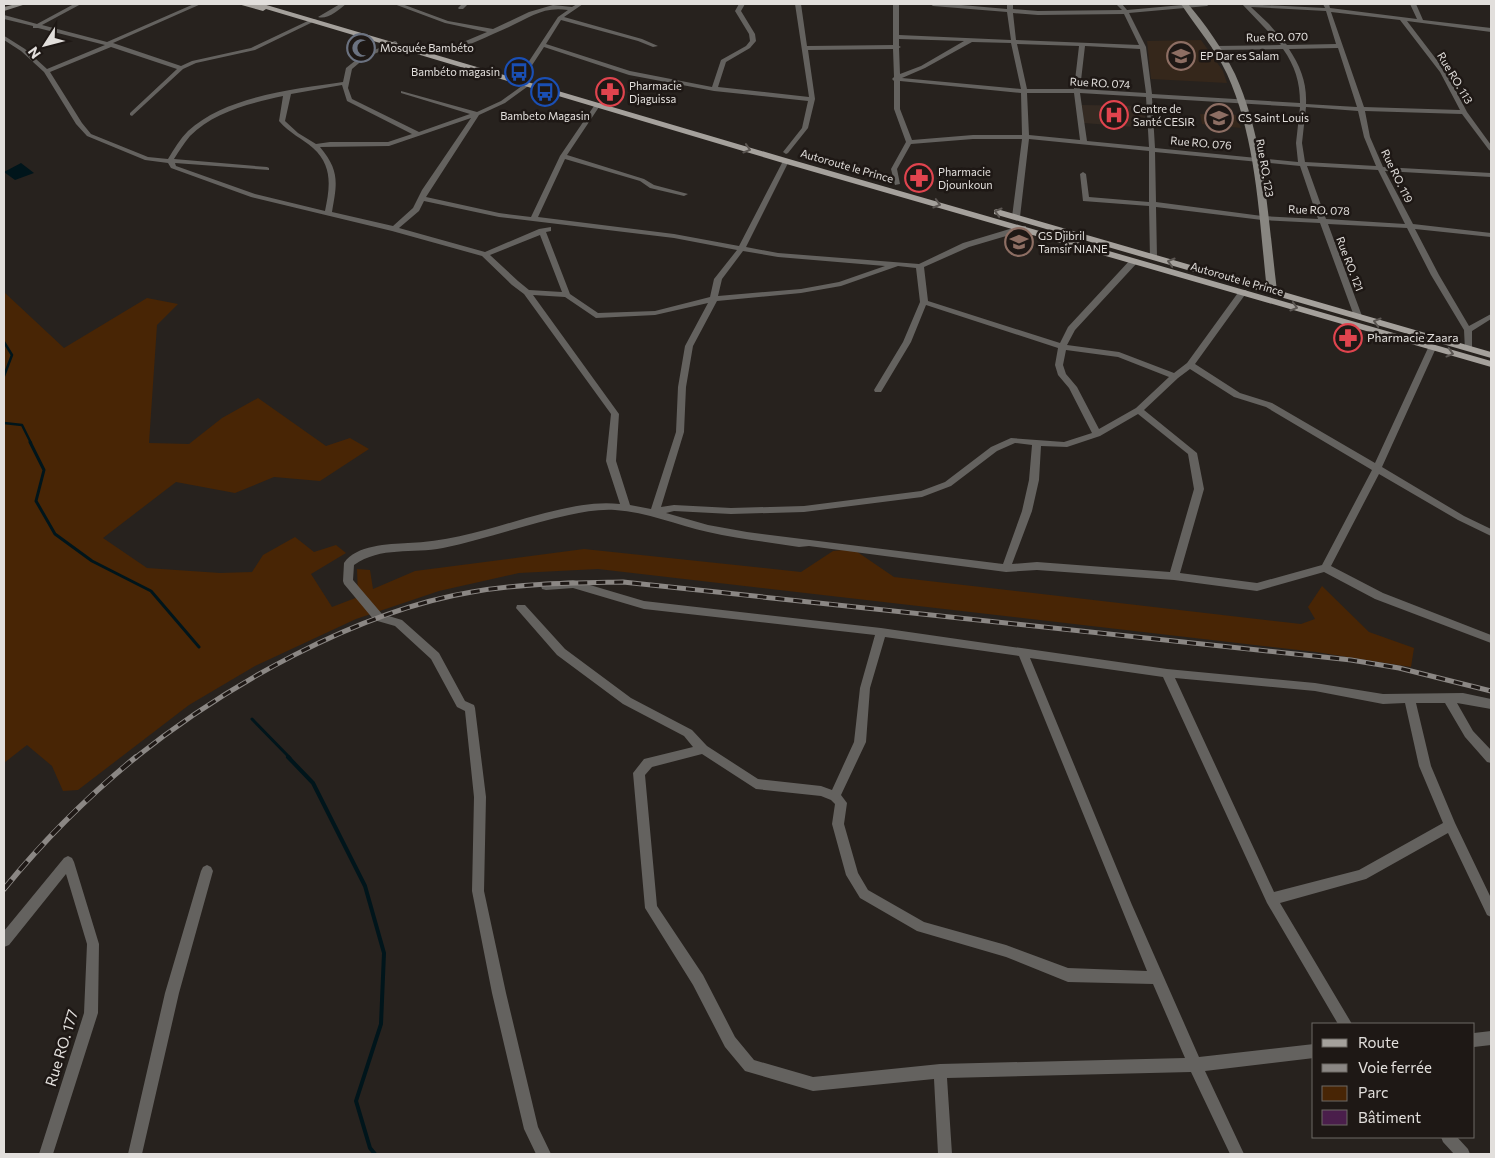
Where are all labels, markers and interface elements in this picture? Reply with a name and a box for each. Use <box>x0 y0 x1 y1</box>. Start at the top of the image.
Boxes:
north arrow <box>20 20 70 70</box>
street label: Rue RO. 070 <box>1246 29 1308 44</box>
mosque icon: Mosquée Bambéto <box>346 33 376 63</box>
place label: Mosquée Bambéto <box>380 41 474 54</box>
school or university icon: EP Dar es Salam <box>1166 41 1196 71</box>
text: N <box>24 44 44 62</box>
place label: EP Dar es Salam <box>1200 49 1279 62</box>
street label: Rue RO. 113 <box>1435 50 1476 106</box>
bus stop icon: Bambéto magasin <box>504 57 534 87</box>
place label: Bambéto magasin <box>411 65 500 78</box>
street label: Rue RO. 074 <box>1069 74 1131 91</box>
bus stop icon: Bambeto Magasin <box>530 77 560 107</box>
pharmacy icon: Pharmacie Djaguissa <box>595 77 625 107</box>
place label: Pharmacie Djaguissa <box>629 79 682 105</box>
hospital icon: Centre de Santé CESIR <box>1099 100 1129 130</box>
place label: Centre de Santé CESIR <box>1133 102 1195 128</box>
school or university icon: CS Saint Louis <box>1204 103 1234 133</box>
place label: Bambeto Magasin <box>500 109 590 122</box>
place label: CS Saint Louis <box>1238 111 1309 124</box>
street label: Rue RO. 076 <box>1170 133 1233 152</box>
street label: Rue RO. 123 <box>1254 138 1277 198</box>
one-way arrow <box>742 143 750 153</box>
street label: Autoroute le Prince <box>799 146 895 185</box>
street label: Rue RO. 119 <box>1379 147 1416 205</box>
pharmacy icon: Pharmacie Djounkoun <box>904 163 934 193</box>
place label: Pharmacie Djounkoun <box>938 165 993 191</box>
one-way arrow <box>932 198 940 208</box>
street label: Rue RO. 078 <box>1288 202 1350 217</box>
one-way arrow <box>994 208 1002 218</box>
school or university icon: GS Djibril Tamsir NIANE <box>1004 227 1034 257</box>
place label: GS Djibril Tamsir NIANE <box>1038 229 1108 255</box>
street label: Rue RO. 121 <box>1334 235 1367 293</box>
one-way arrow <box>1167 258 1175 268</box>
street label: Autoroute le Prince <box>1189 259 1285 298</box>
one-way arrow <box>1290 302 1298 312</box>
one-way arrow <box>1373 317 1382 328</box>
pharmacy icon: Pharmacie Zaara <box>1333 323 1363 353</box>
place label: Pharmacie Zaara <box>1367 330 1458 344</box>
one-way arrow <box>1446 347 1455 358</box>
street label: Rue RO. 177 <box>41 1007 81 1088</box>
legend <box>1312 1023 1475 1138</box>
text: Route <box>1358 1033 1399 1051</box>
text: Voie ferrée <box>1358 1058 1432 1076</box>
text: Parc <box>1358 1083 1388 1101</box>
text: Bâtiment <box>1358 1108 1421 1126</box>

